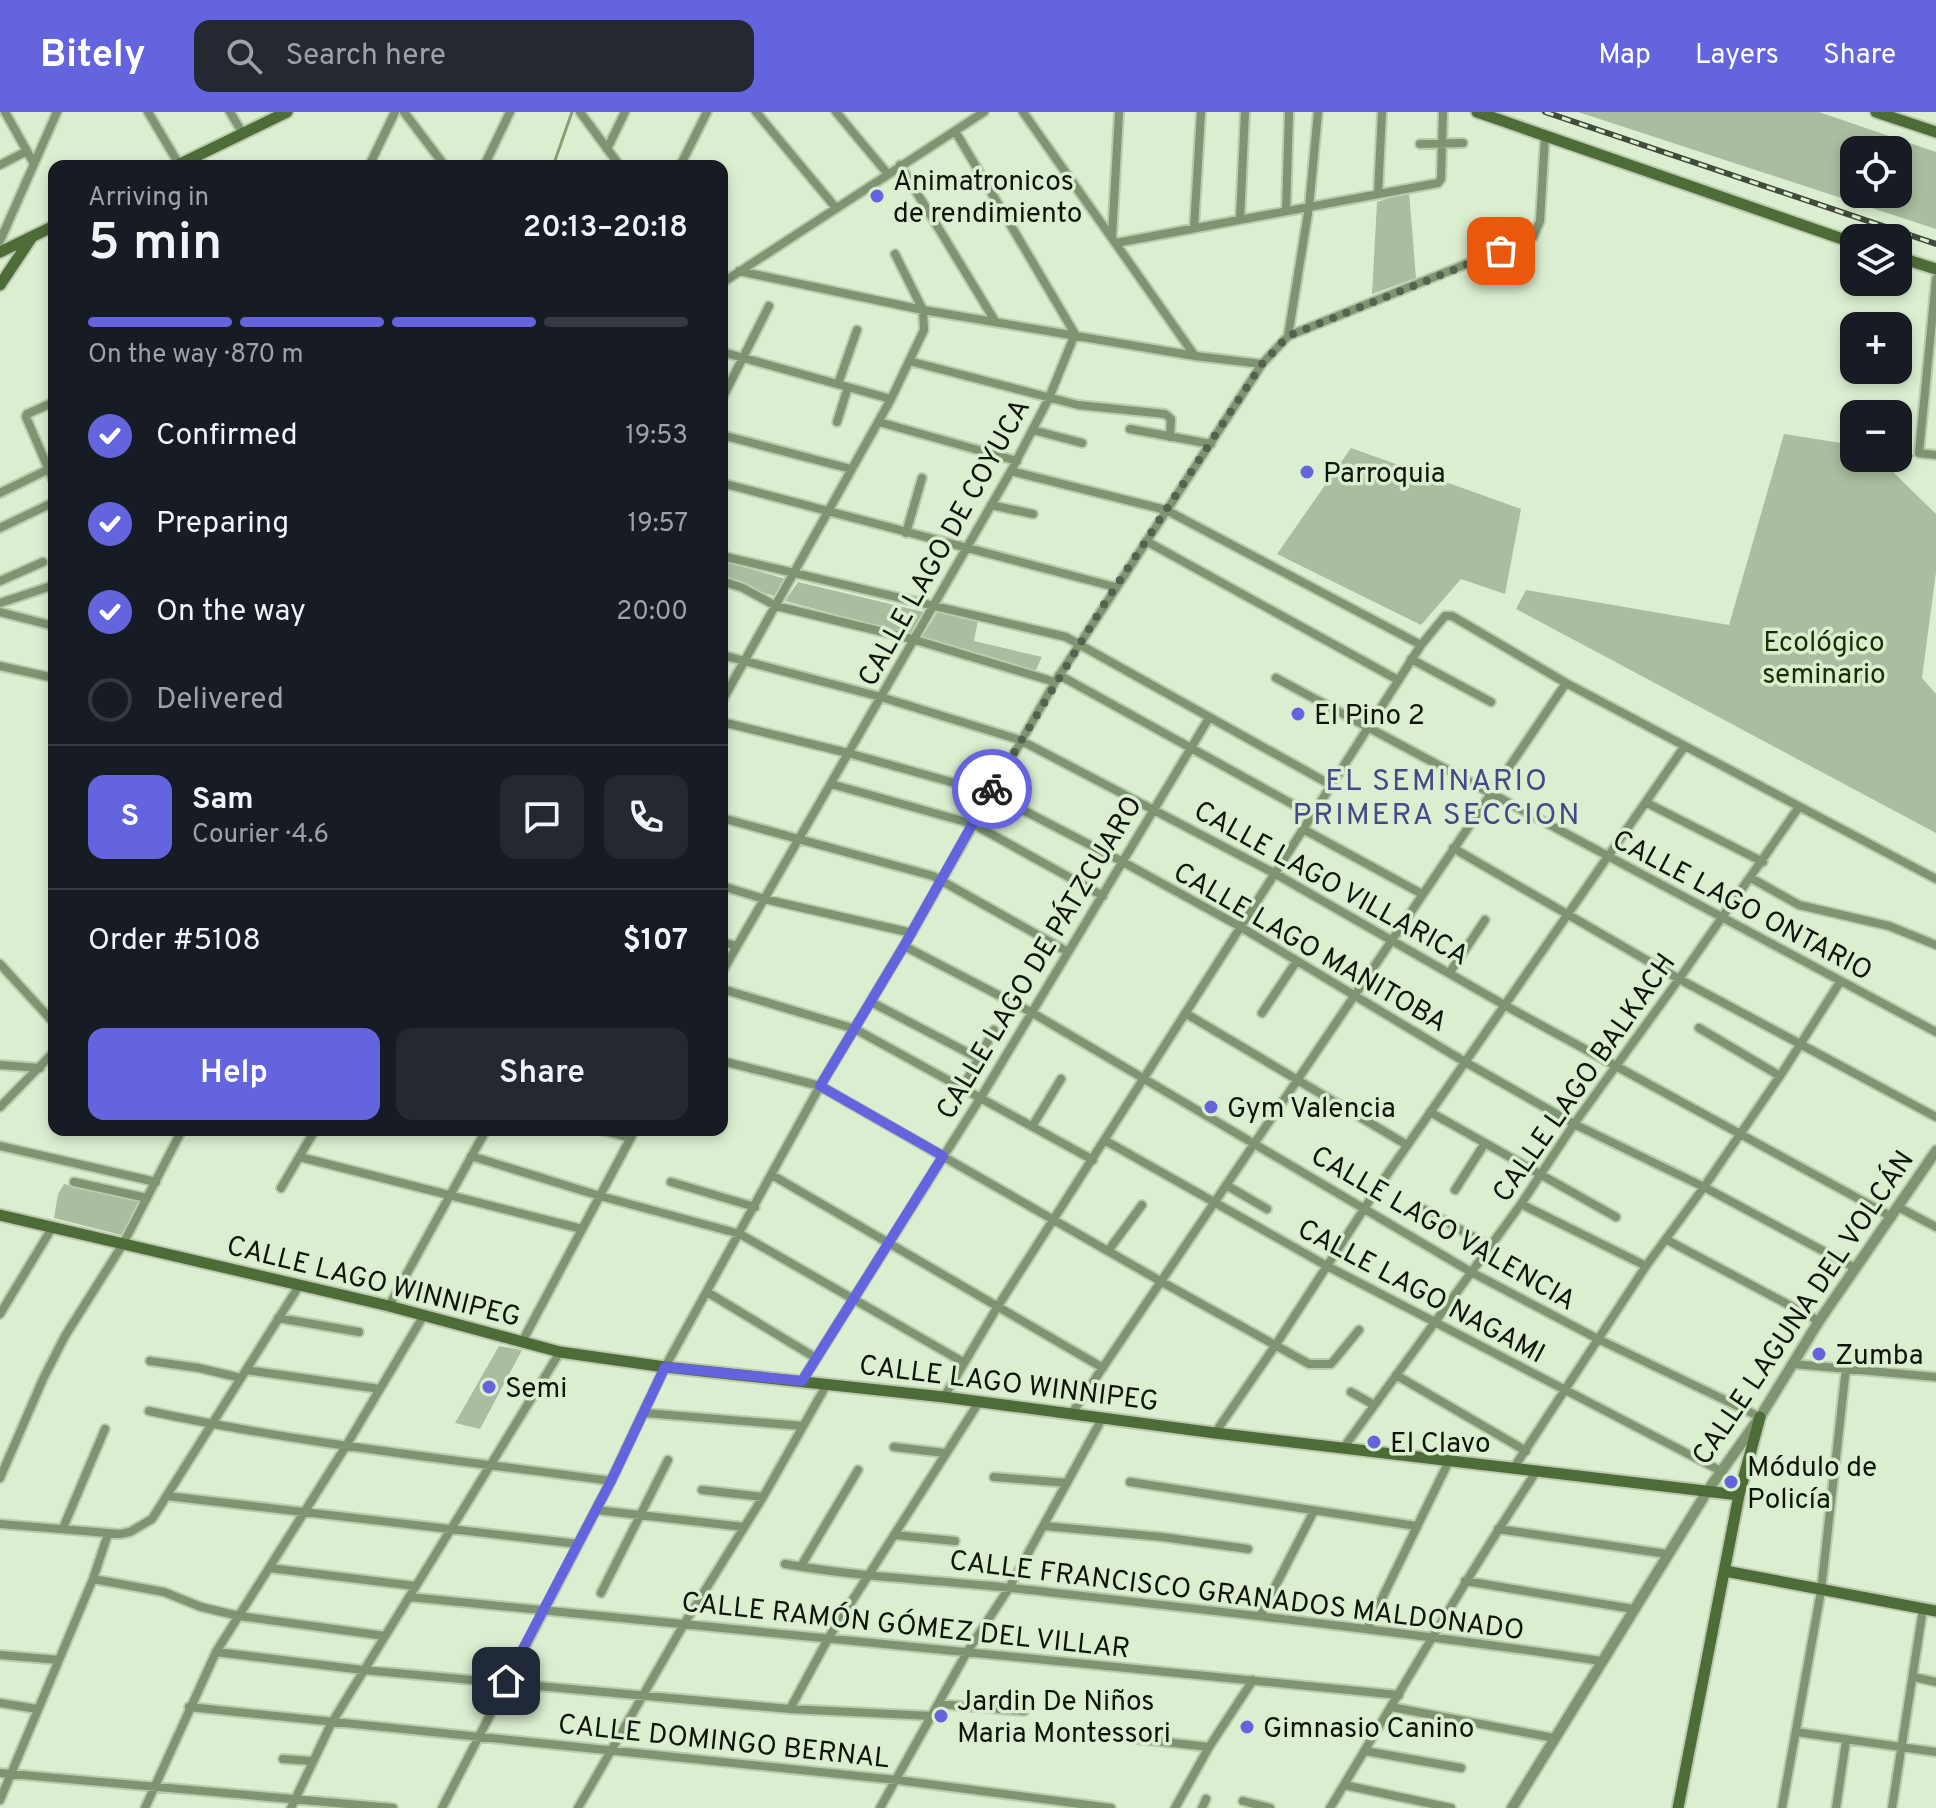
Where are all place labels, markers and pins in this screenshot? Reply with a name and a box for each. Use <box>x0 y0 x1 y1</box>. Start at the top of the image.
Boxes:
place label: Animatronicos de rendimiento <box>893 165 1082 233</box>
marker: Animatronicos de rendimiento <box>868 187 886 205</box>
pin <box>1467 217 1535 285</box>
place label: Parroquia <box>1323 457 1446 493</box>
marker: Parroquia <box>1298 463 1316 481</box>
place label: El Pino 2 <box>1314 699 1425 735</box>
marker: El Pino 2 <box>1289 705 1307 723</box>
place label: Gym Valencia <box>1227 1092 1396 1128</box>
marker: Gym Valencia <box>1202 1098 1220 1116</box>
place label: Zumba <box>1835 1339 1924 1375</box>
marker: Zumba <box>1810 1345 1828 1363</box>
place label: Semi <box>505 1372 567 1408</box>
marker: Semi <box>480 1378 498 1396</box>
place label: El Clavo <box>1390 1427 1491 1463</box>
marker: El Clavo <box>1365 1433 1383 1451</box>
place label: Módulo de Policía <box>1747 1451 1877 1519</box>
marker: Módulo de Policía <box>1722 1473 1740 1491</box>
pin <box>472 1647 540 1715</box>
place label: Jardin De Niños Maria Montessori <box>957 1685 1171 1753</box>
marker: Jardin De Niños Maria Montessori <box>932 1707 950 1725</box>
place label: Gimnasio Canino <box>1263 1712 1474 1748</box>
marker: Gimnasio Canino <box>1238 1718 1256 1736</box>

